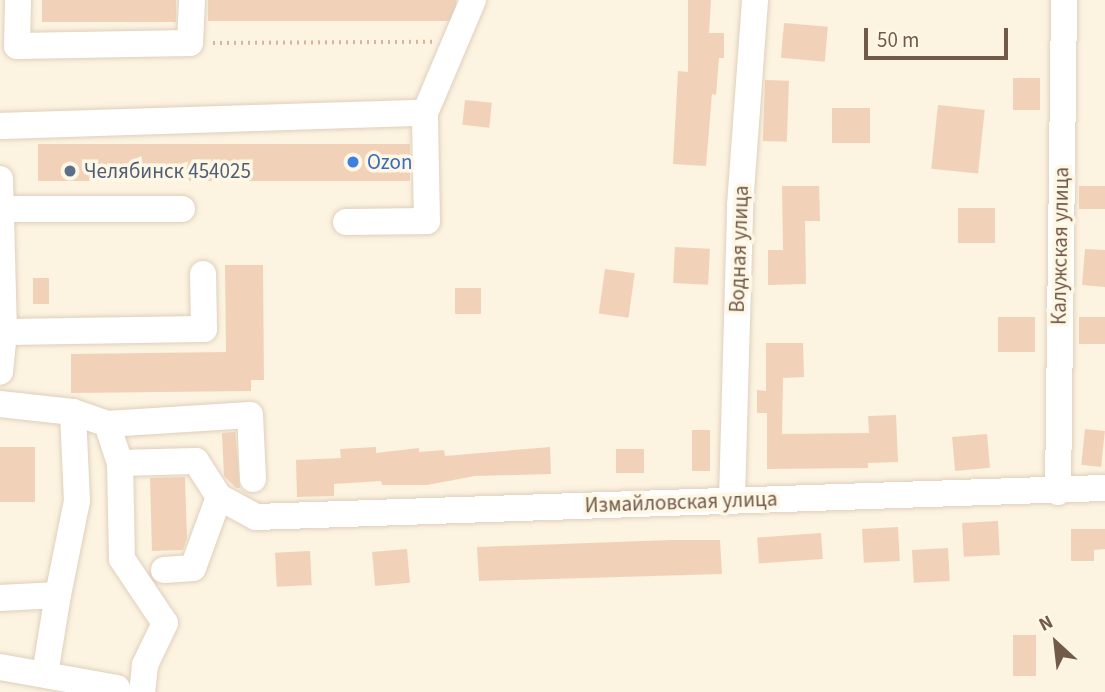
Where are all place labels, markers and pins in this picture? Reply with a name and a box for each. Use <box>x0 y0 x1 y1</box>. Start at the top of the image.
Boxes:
place label: Ozon <box>367 149 412 175</box>
marker: Ozon <box>345 154 361 170</box>
place label: Челябинск 454025 <box>84 158 251 184</box>
marker: Челябинск 454025 <box>62 163 78 179</box>

